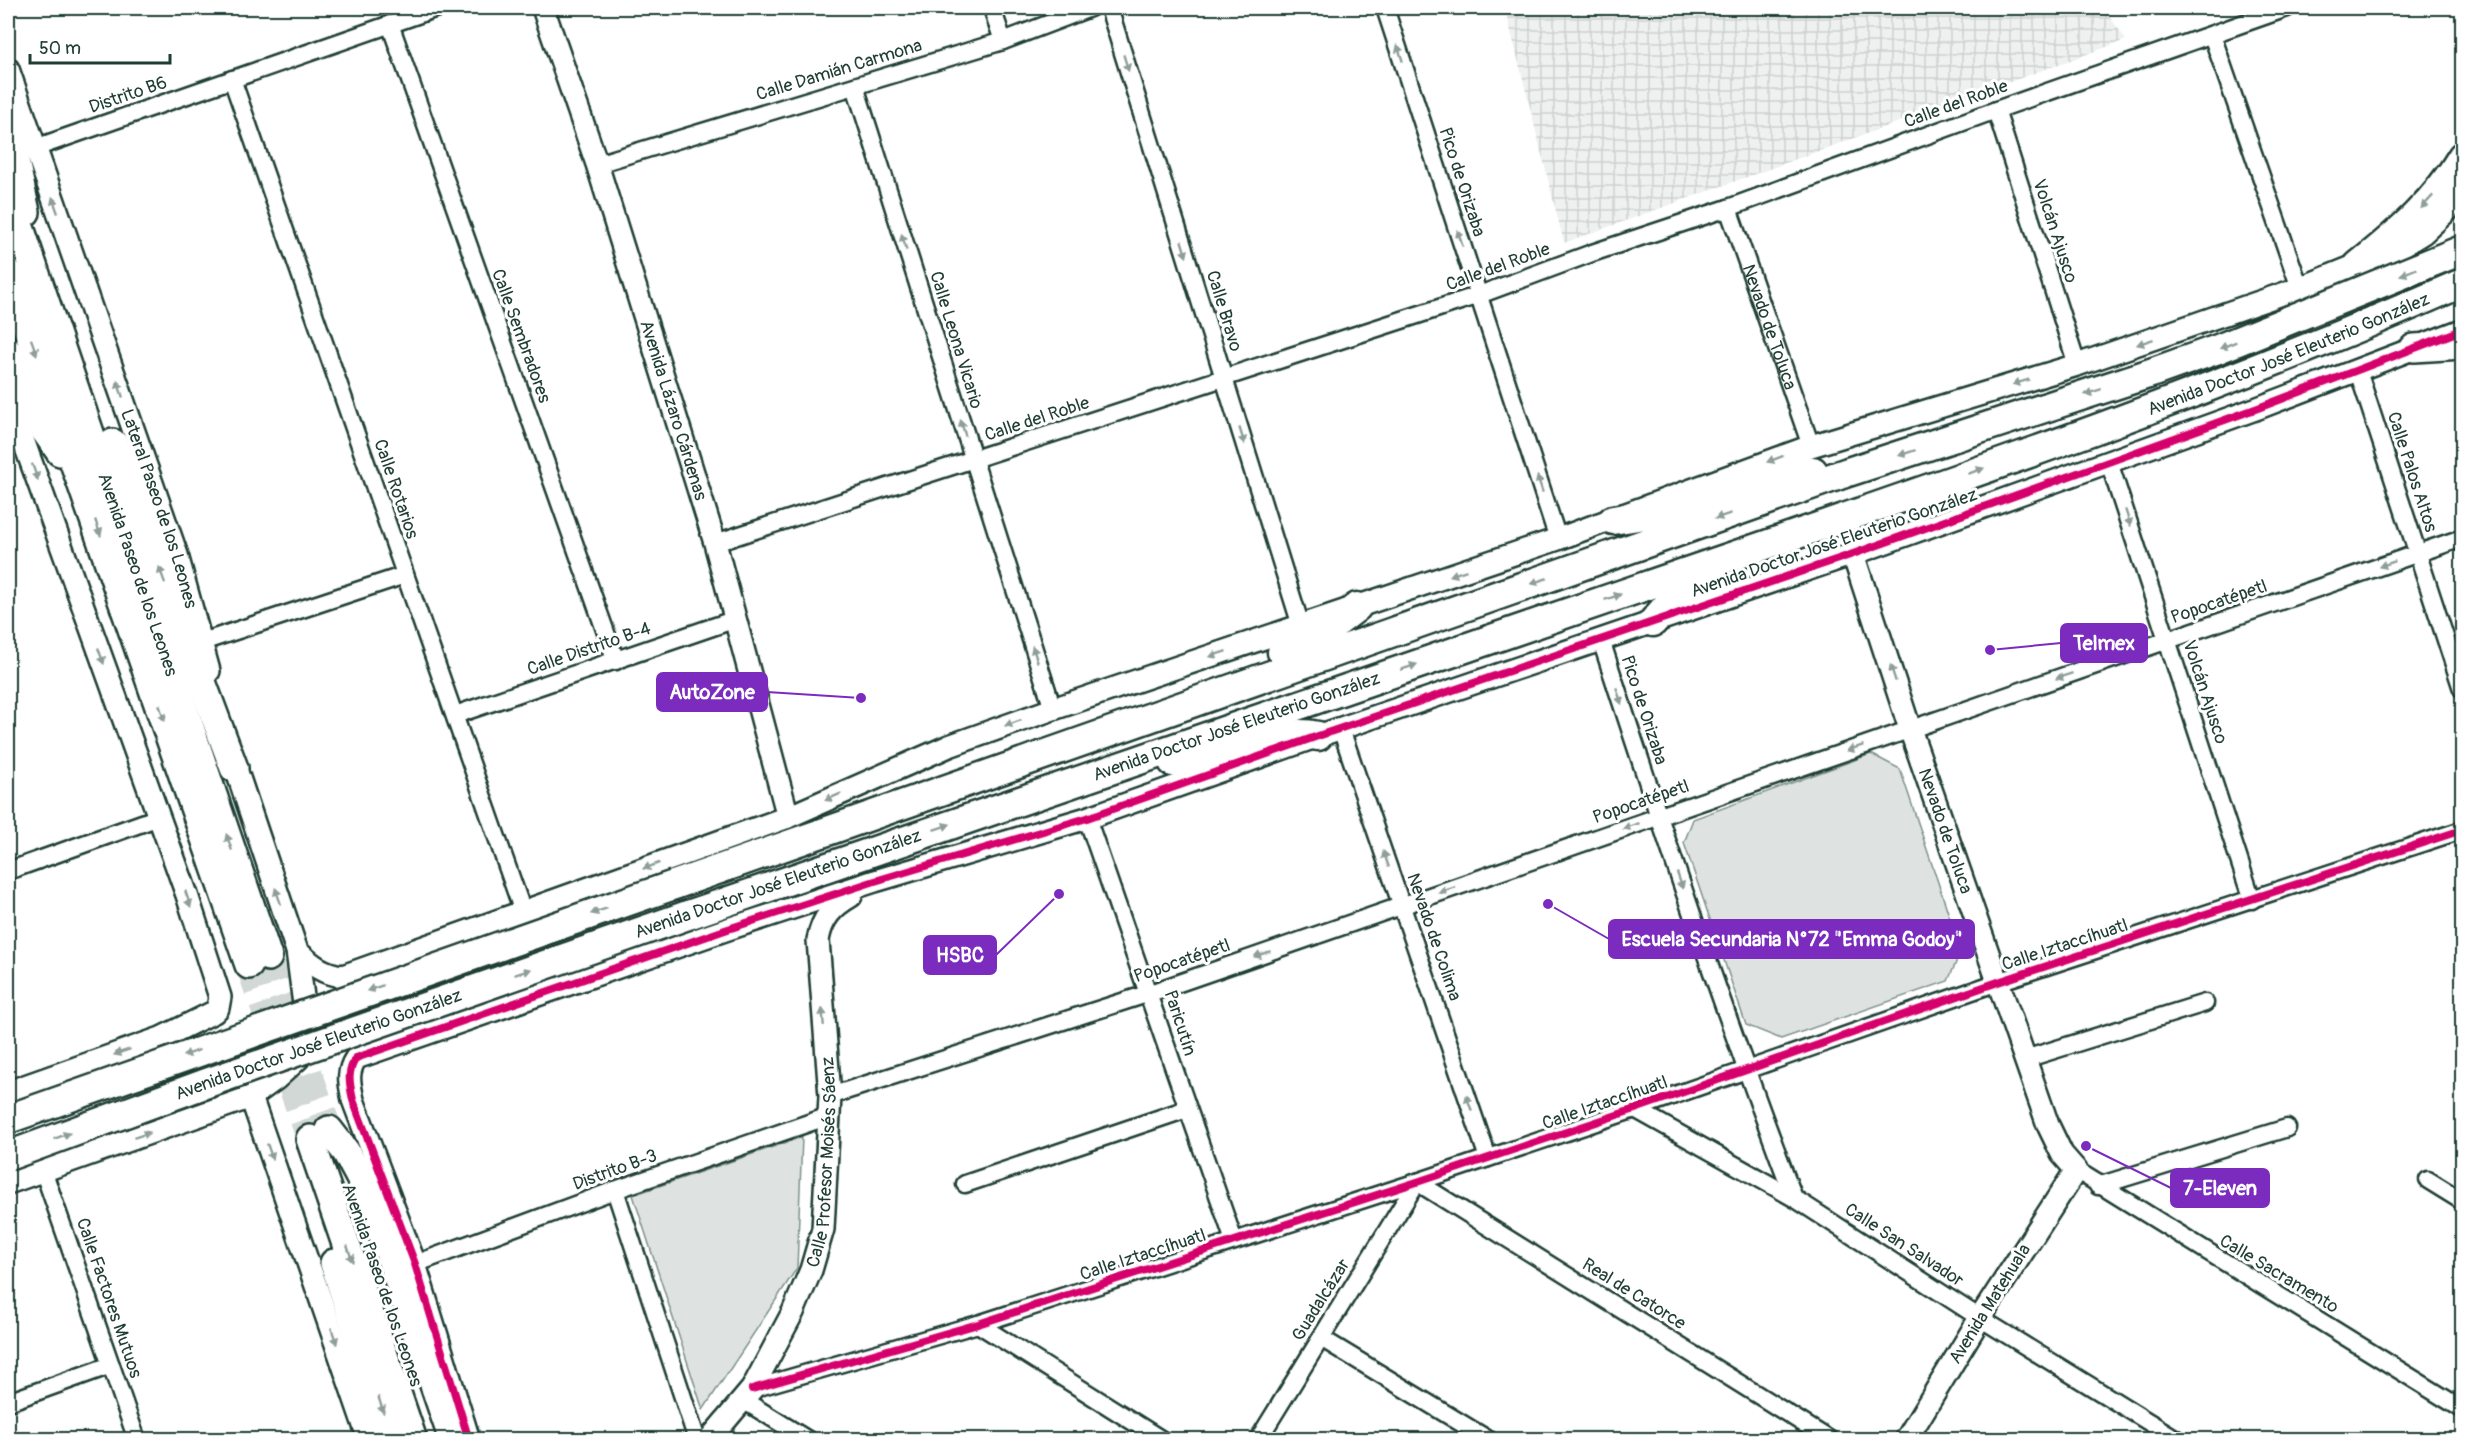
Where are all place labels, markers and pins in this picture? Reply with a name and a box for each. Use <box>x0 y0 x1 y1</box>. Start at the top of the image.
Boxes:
callout: Telmex <box>2061 624 2147 662</box>
callout: AutoZone <box>657 673 767 711</box>
callout: Escuela Secundaria N°72 "Emma Godoy" <box>1609 920 1974 958</box>
callout: HSBC <box>924 936 996 974</box>
callout: 7-Eleven <box>2171 1169 2269 1207</box>

